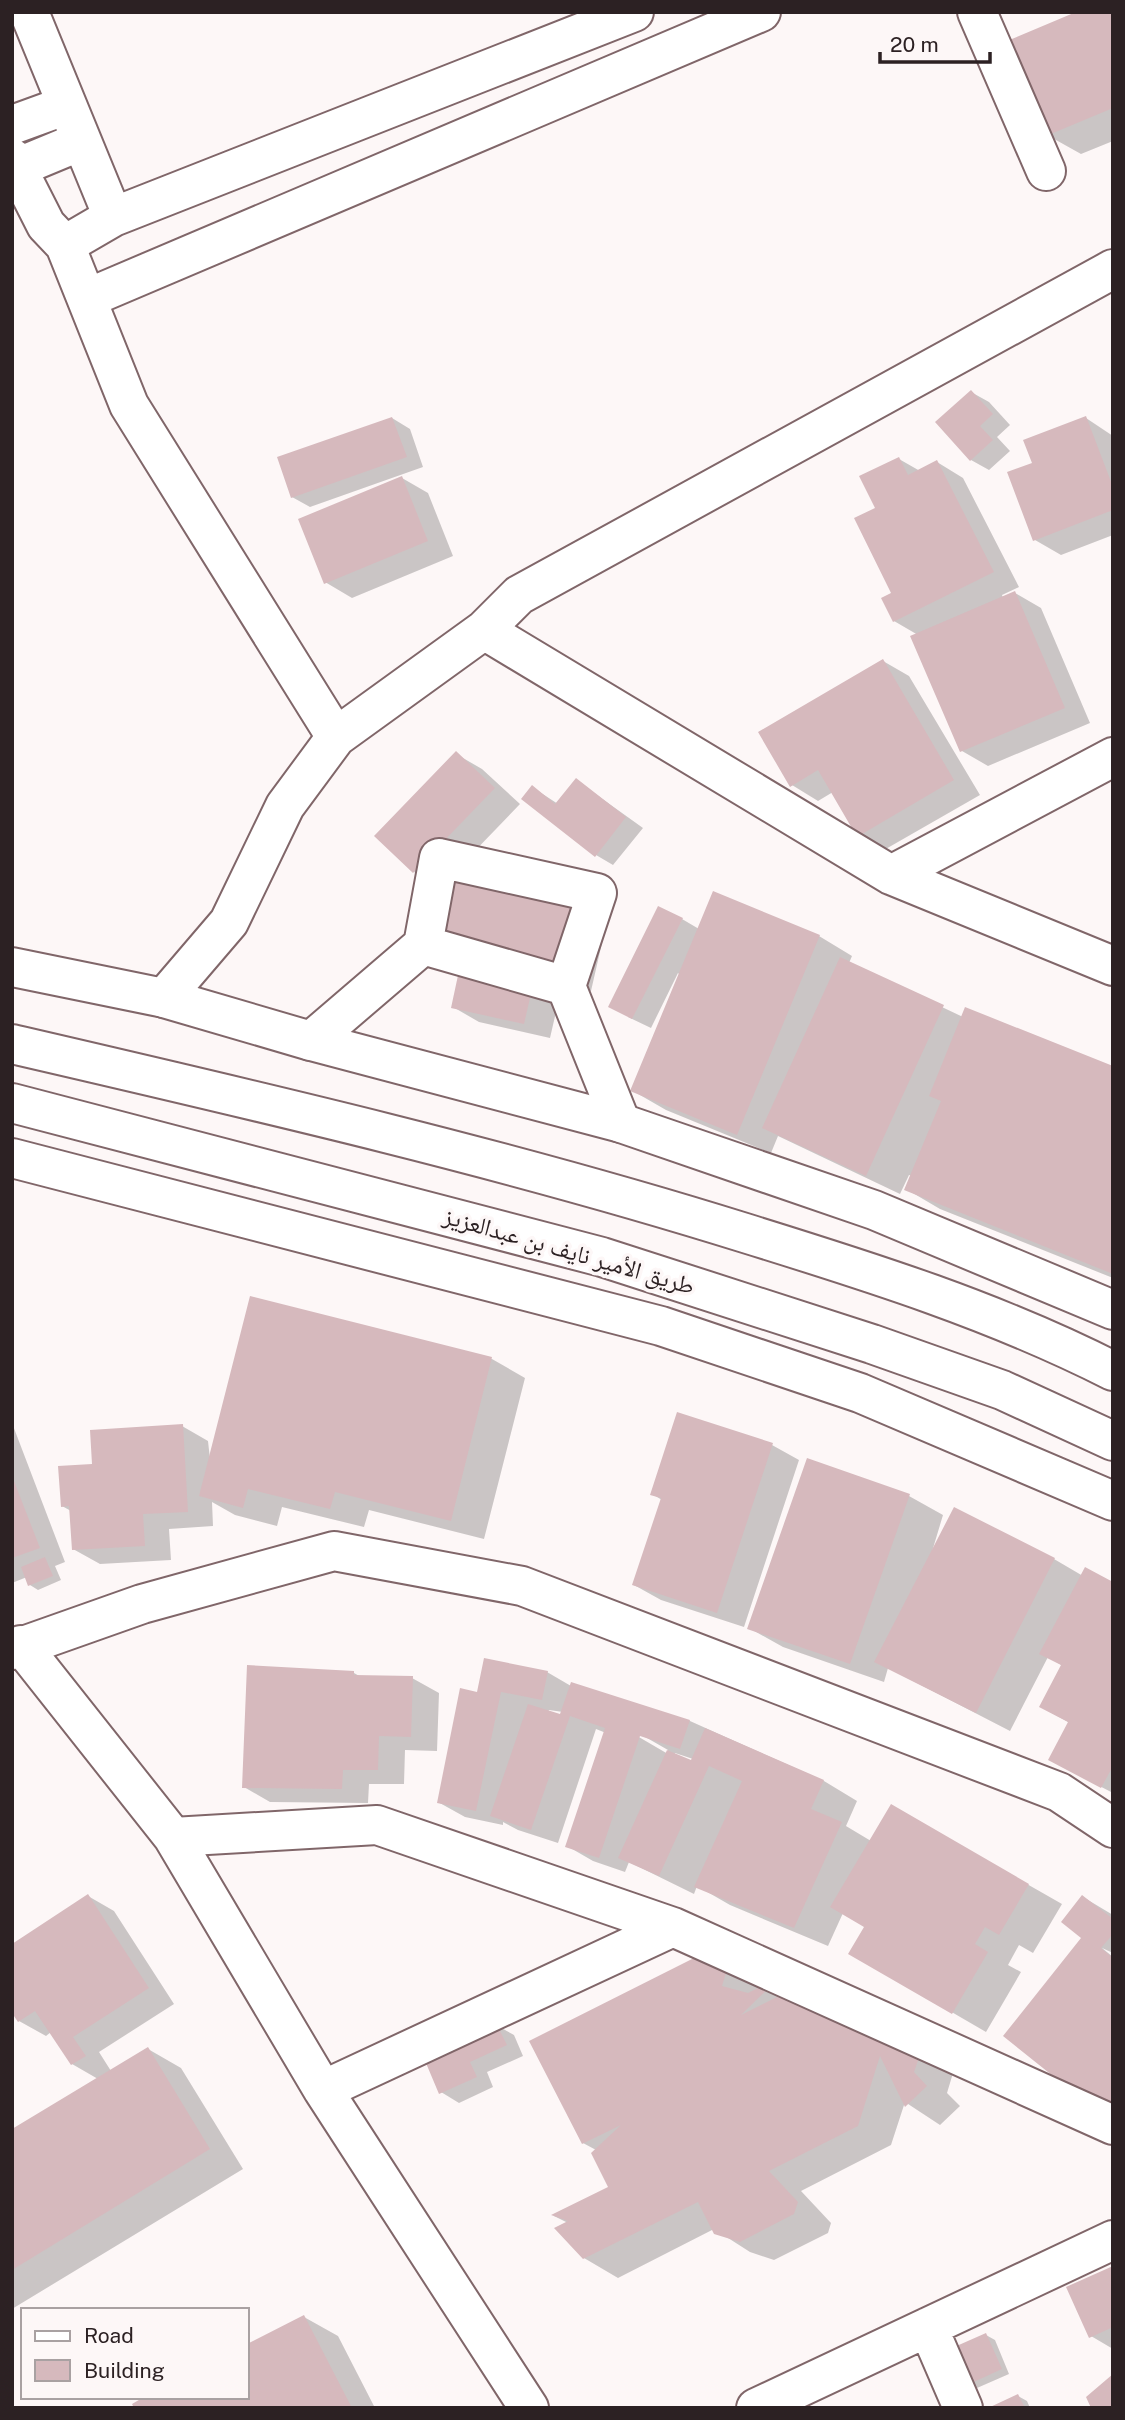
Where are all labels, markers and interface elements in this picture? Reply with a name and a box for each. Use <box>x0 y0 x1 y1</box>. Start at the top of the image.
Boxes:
scale bar <box>880 21 990 65</box>
text: 20 m <box>890 32 939 57</box>
street label: طريق الأمير نايف بن عبدالعزيز <box>439 1200 698 1300</box>
legend <box>21 2308 248 2399</box>
text: Road <box>84 2323 134 2348</box>
text: Building <box>84 2358 165 2383</box>

